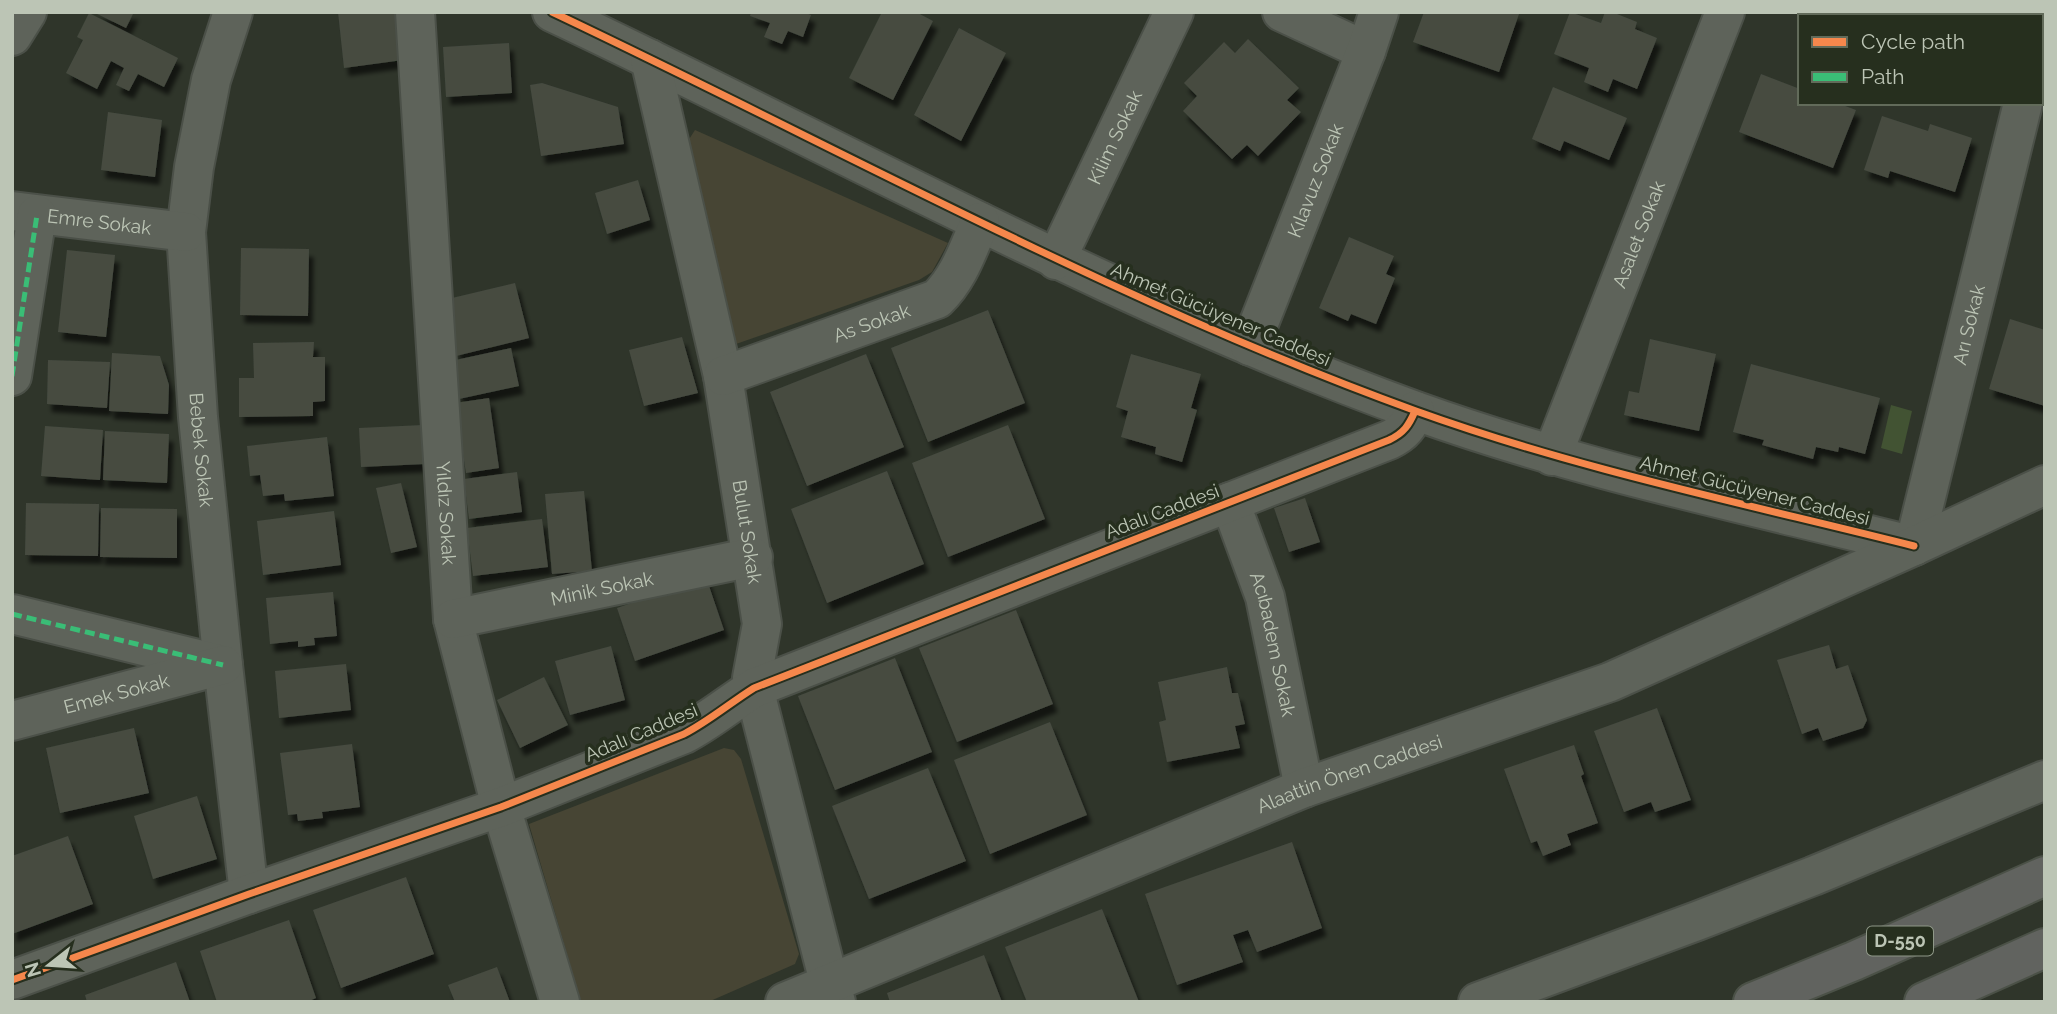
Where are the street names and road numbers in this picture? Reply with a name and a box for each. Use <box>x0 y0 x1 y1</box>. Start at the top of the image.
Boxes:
street label: Kilim Sokak <box>1083 87 1146 188</box>
street label: Kılavuz Sokak <box>1283 120 1347 240</box>
street label: Asalet Sokak <box>1608 178 1669 291</box>
street label: Emre Sokak <box>46 204 153 239</box>
street label: Ahmet Gücüyener Caddesi <box>1108 258 1334 370</box>
street label: Arı Sokak <box>1948 282 1989 367</box>
street label: As Sokak <box>830 299 913 346</box>
street label: Bebek Sokak <box>185 392 218 508</box>
street label: Ahmet Gücüyener Caddesi <box>1638 451 1872 529</box>
street label: Yıldız Sokak <box>432 460 461 566</box>
street label: Bulut Sokak <box>728 478 767 585</box>
street label: Adalı Caddesi <box>1102 479 1222 543</box>
street label: Minik Sokak <box>549 567 655 610</box>
street label: Acıbadem Sokak <box>1246 569 1300 718</box>
street label: Emek Sokak <box>61 669 172 718</box>
street label: Adalı Caddesi <box>581 698 701 766</box>
street label: Alaattin Önen Caddesi <box>1253 730 1445 817</box>
road number: D-550 <box>1867 926 1933 956</box>

